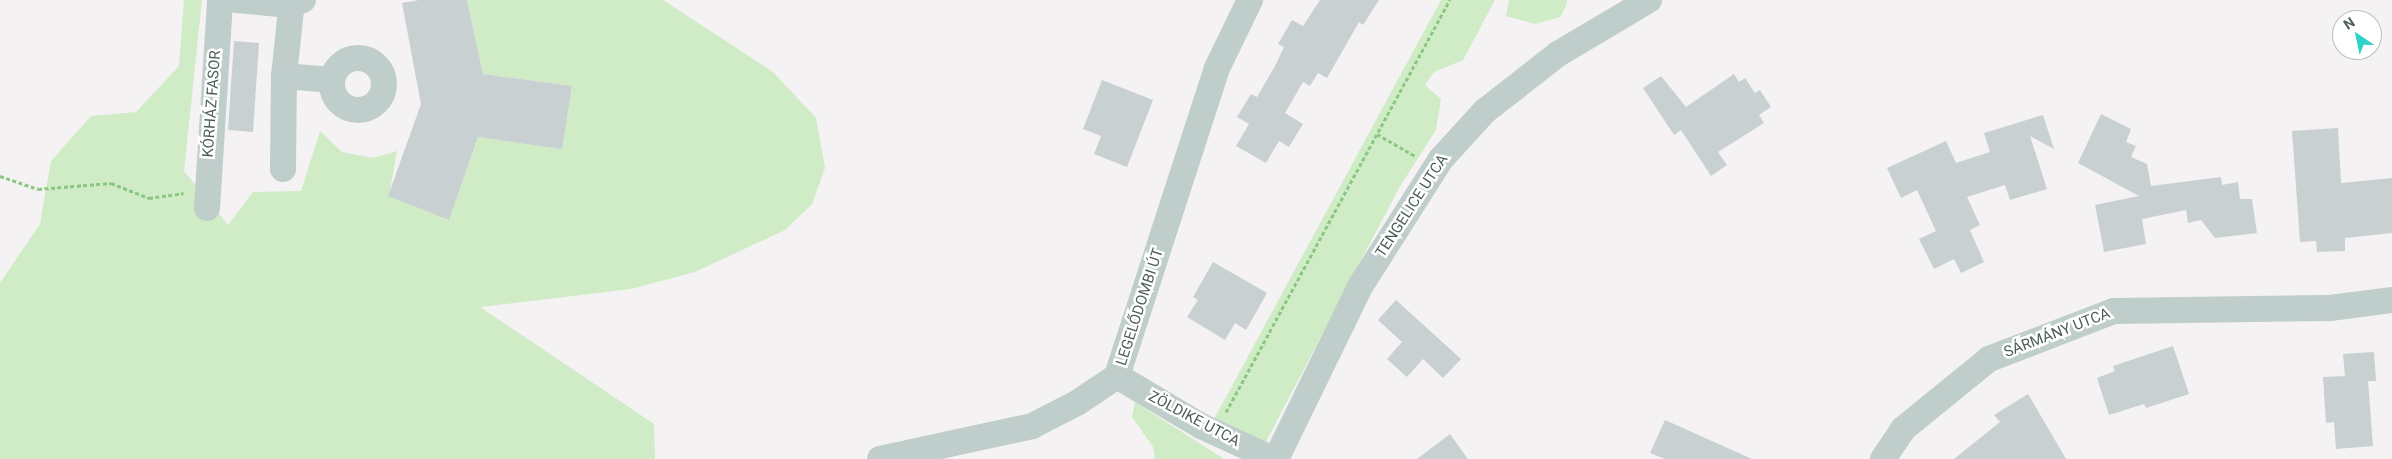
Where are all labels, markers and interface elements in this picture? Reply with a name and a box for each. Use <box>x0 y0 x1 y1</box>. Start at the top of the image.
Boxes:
north arrow <box>2332 10 2382 60</box>
text: N <box>2341 14 2358 33</box>
street label: KÓRHÁZ FASOR <box>199 50 225 158</box>
street label: TENGELICE UTCA <box>1372 151 1452 261</box>
street label: LEGELŐDOMBI ÚT <box>1113 246 1167 368</box>
street label: SÁRMÁNY UTCA <box>2001 304 2113 362</box>
street label: ZÖLDIKE UTCA <box>1145 387 1243 451</box>

